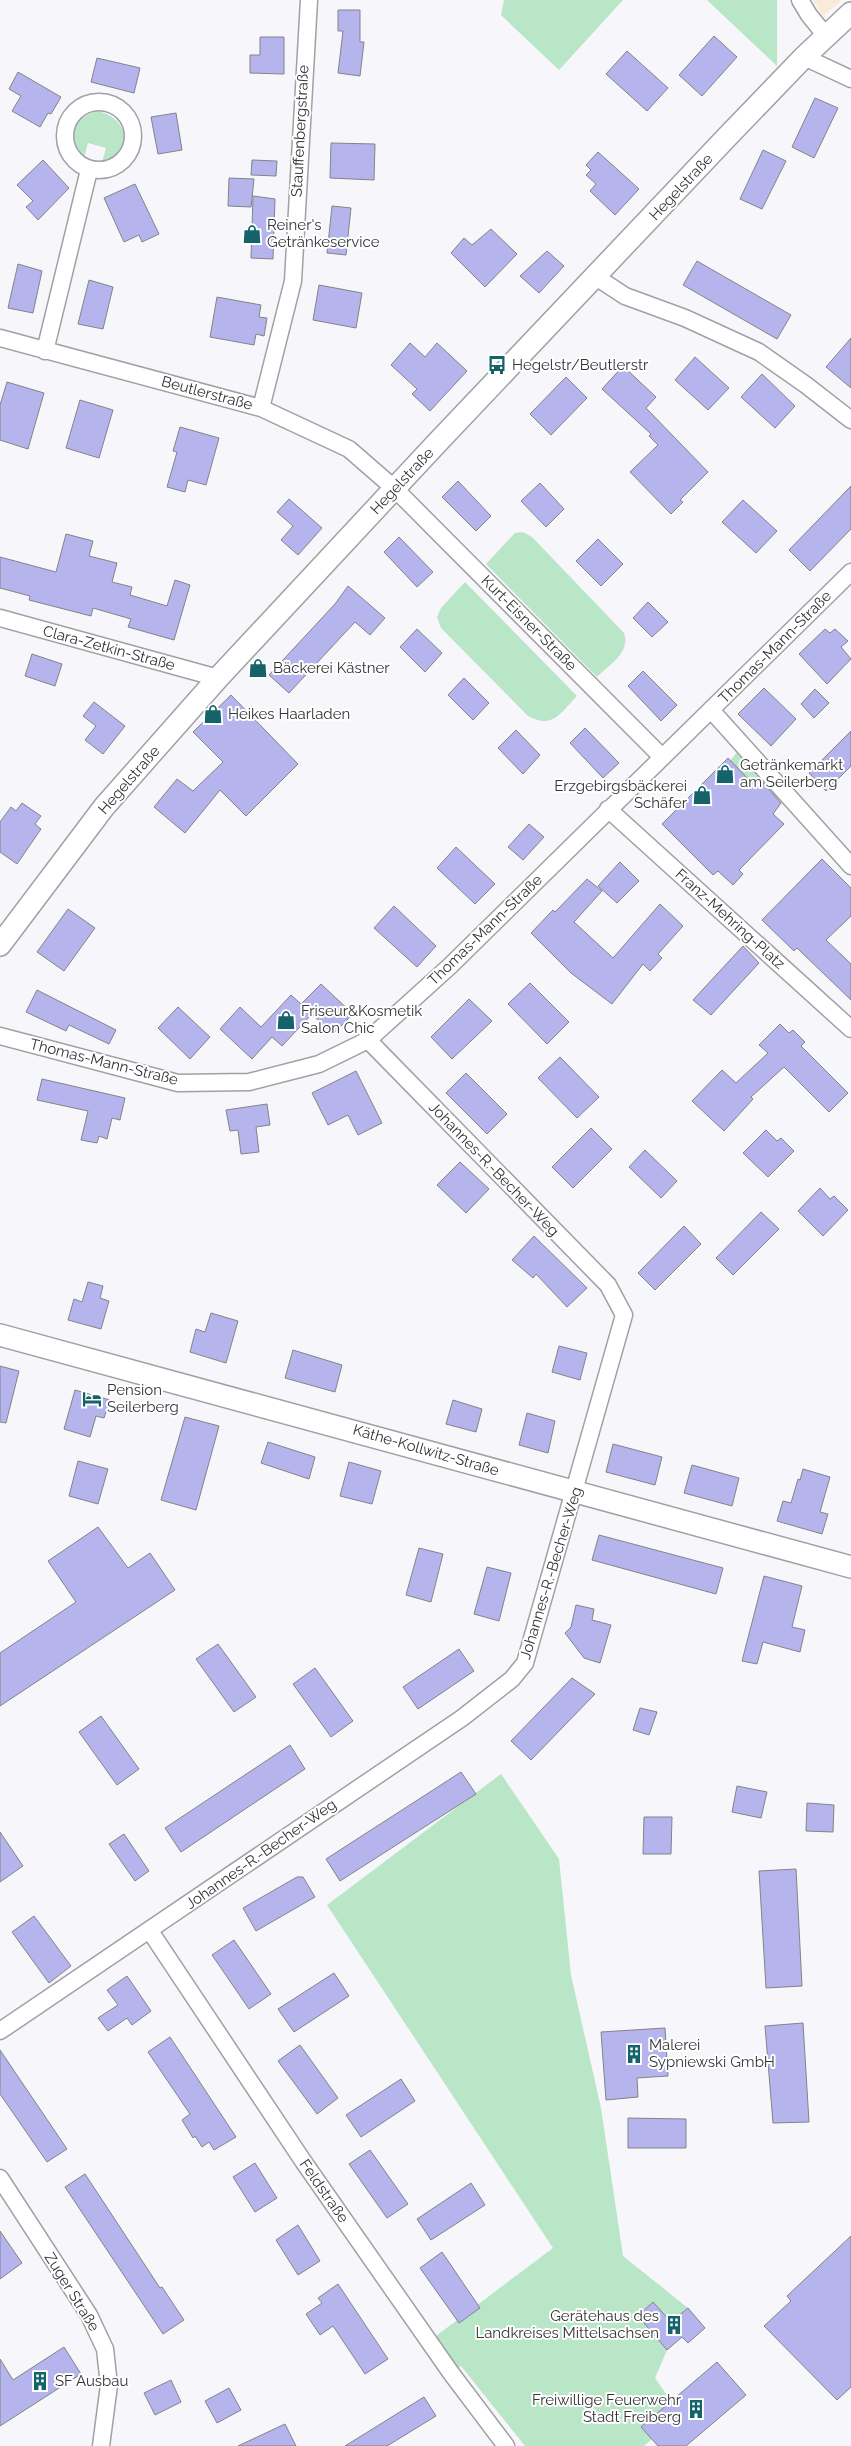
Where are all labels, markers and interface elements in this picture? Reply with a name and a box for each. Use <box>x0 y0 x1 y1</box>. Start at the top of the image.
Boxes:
street label: Stauffenbergstraße <box>288 64 312 198</box>
street label: Hegelstraße <box>646 150 717 224</box>
place label: Reiner's Getränkeservice <box>267 216 380 251</box>
shop icon: Reiner's Getränkeservice <box>241 223 263 245</box>
bus stop icon: Hegelstr/Beutlerstr <box>486 354 508 376</box>
place label: Hegelstr/Beutlerstr <box>512 356 649 374</box>
street label: Beutlerstraße <box>159 372 255 414</box>
street label: Hegelstraße <box>367 444 438 518</box>
street label: Kurt-Eisner-Straße <box>478 572 581 675</box>
street label: Thomas-Mann-Straße <box>715 587 835 707</box>
street label: Clara-Zetkin-Straße <box>41 622 177 674</box>
shop icon: Bäckerei Kästner <box>247 657 269 679</box>
place label: Bäckerei Kästner <box>273 659 390 677</box>
shop icon: Heikes Haarladen <box>202 703 224 725</box>
place label: Heikes Haarladen <box>228 705 350 723</box>
street label: Hegelstraße <box>94 742 164 818</box>
place label: Getränkemarkt am Seilerberg <box>740 756 843 791</box>
shop icon: Getränkemarkt am Seilerberg <box>714 763 736 785</box>
place label: Erzgebirgsbäckerei Schäfer <box>554 777 688 812</box>
shop icon: Erzgebirgsbäckerei Schäfer <box>691 784 713 806</box>
street label: Franz-Mehring-Platz <box>671 865 789 973</box>
street label: Thomas-Mann-Straße <box>424 871 546 989</box>
place label: Friseur&Kosmetik Salon Chic <box>301 1002 422 1037</box>
shop icon: Friseur&Kosmetik Salon Chic <box>275 1009 297 1031</box>
street label: Thomas-Mann-Straße <box>28 1035 180 1089</box>
street label: Johannes-R.-Becher-Weg <box>425 1098 563 1240</box>
place label: Pension Seilerberg <box>107 1381 179 1416</box>
hotel icon: Pension Seilerberg <box>81 1388 103 1410</box>
street label: Käthe-Kollwitz-Straße <box>351 1421 501 1480</box>
street label: Johannes-R.-Becher-Weg <box>516 1484 586 1662</box>
street label: Johannes-R.-Becher-Weg <box>182 1795 340 1913</box>
place label: Malerei Sypniewski GmbH <box>649 2036 775 2071</box>
building icon: Malerei Sypniewski GmbH <box>623 2043 645 2065</box>
street label: Feldstraße <box>296 2156 353 2226</box>
street label: Zuger Straße <box>41 2249 103 2335</box>
place label: Gerätehaus des Landkreises Mittelsachsen <box>475 2307 659 2342</box>
building icon: Gerätehaus des Landkreises Mittelsachsen <box>663 2314 685 2336</box>
building icon: SF Ausbau <box>29 2370 51 2392</box>
place label: SF Ausbau <box>55 2372 129 2390</box>
place label: Freiwillige Feuerwehr Stadt Freiberg <box>532 2391 682 2426</box>
building icon: Freiwillige Feuerwehr Stadt Freiberg <box>685 2398 707 2420</box>

